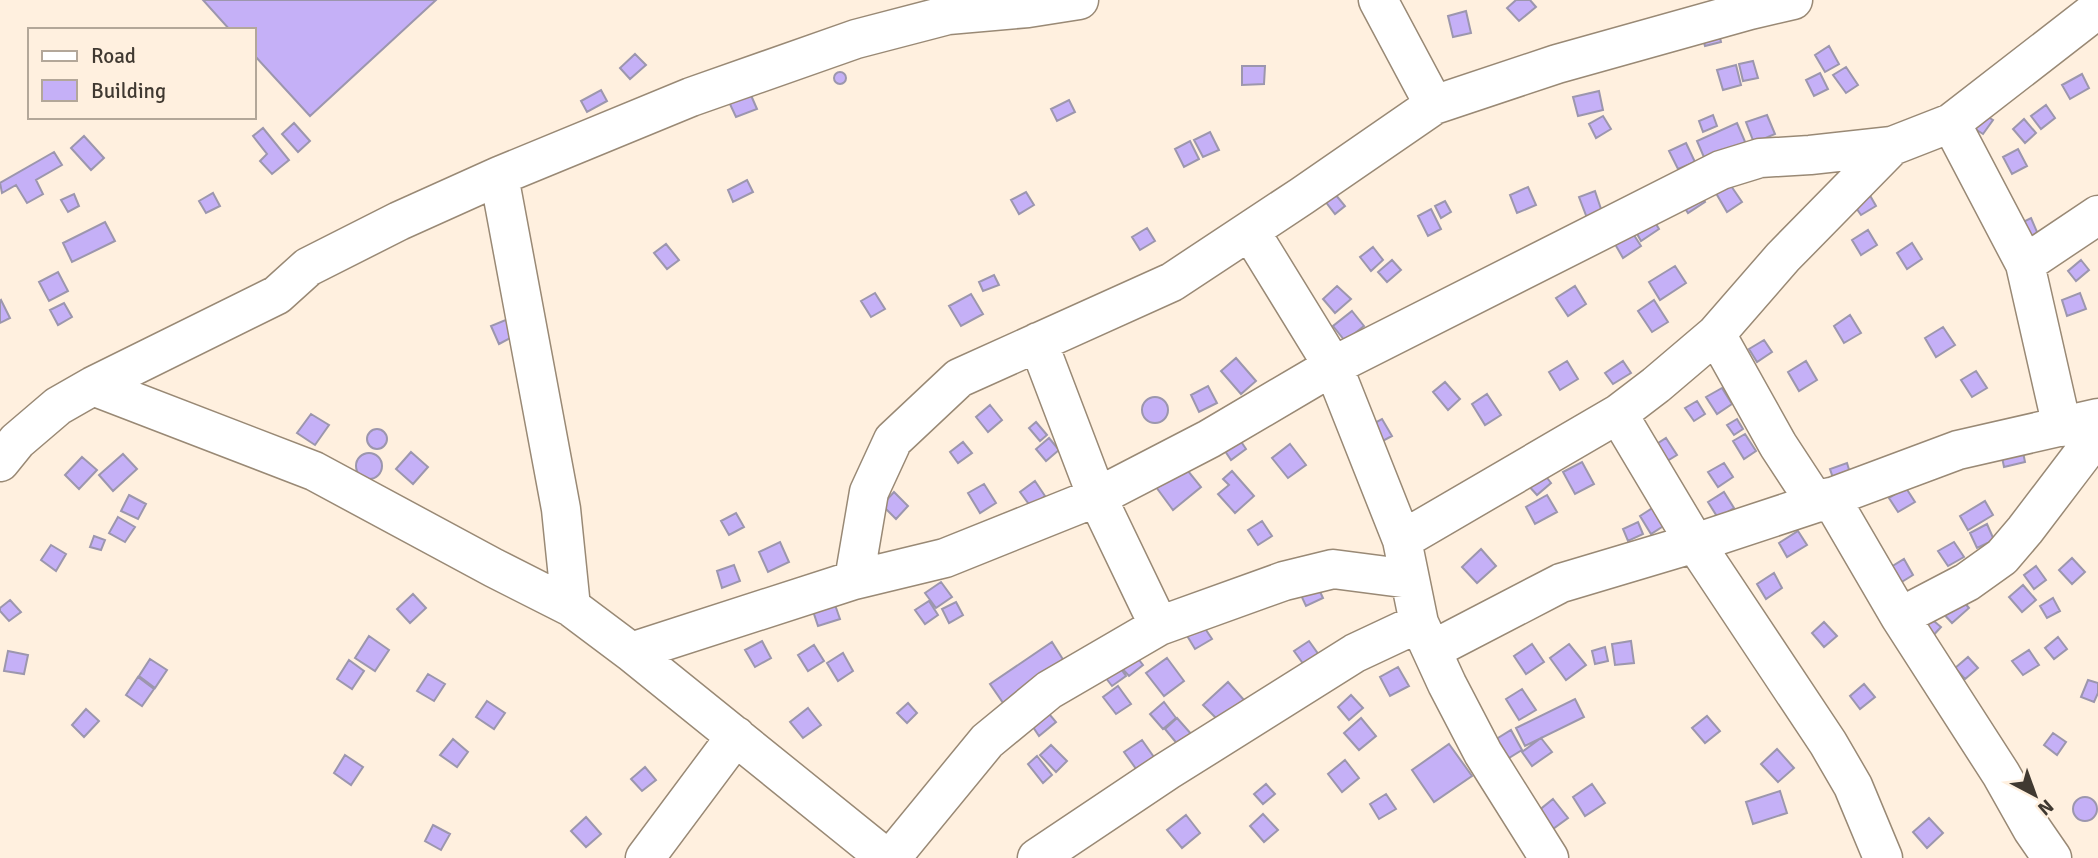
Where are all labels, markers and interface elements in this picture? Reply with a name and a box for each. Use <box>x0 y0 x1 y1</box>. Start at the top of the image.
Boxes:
legend <box>28 28 256 119</box>
text: Road <box>91 43 136 69</box>
text: Building <box>91 78 166 104</box>
north arrow <box>2000 760 2070 830</box>
text: N <box>2033 794 2058 820</box>

